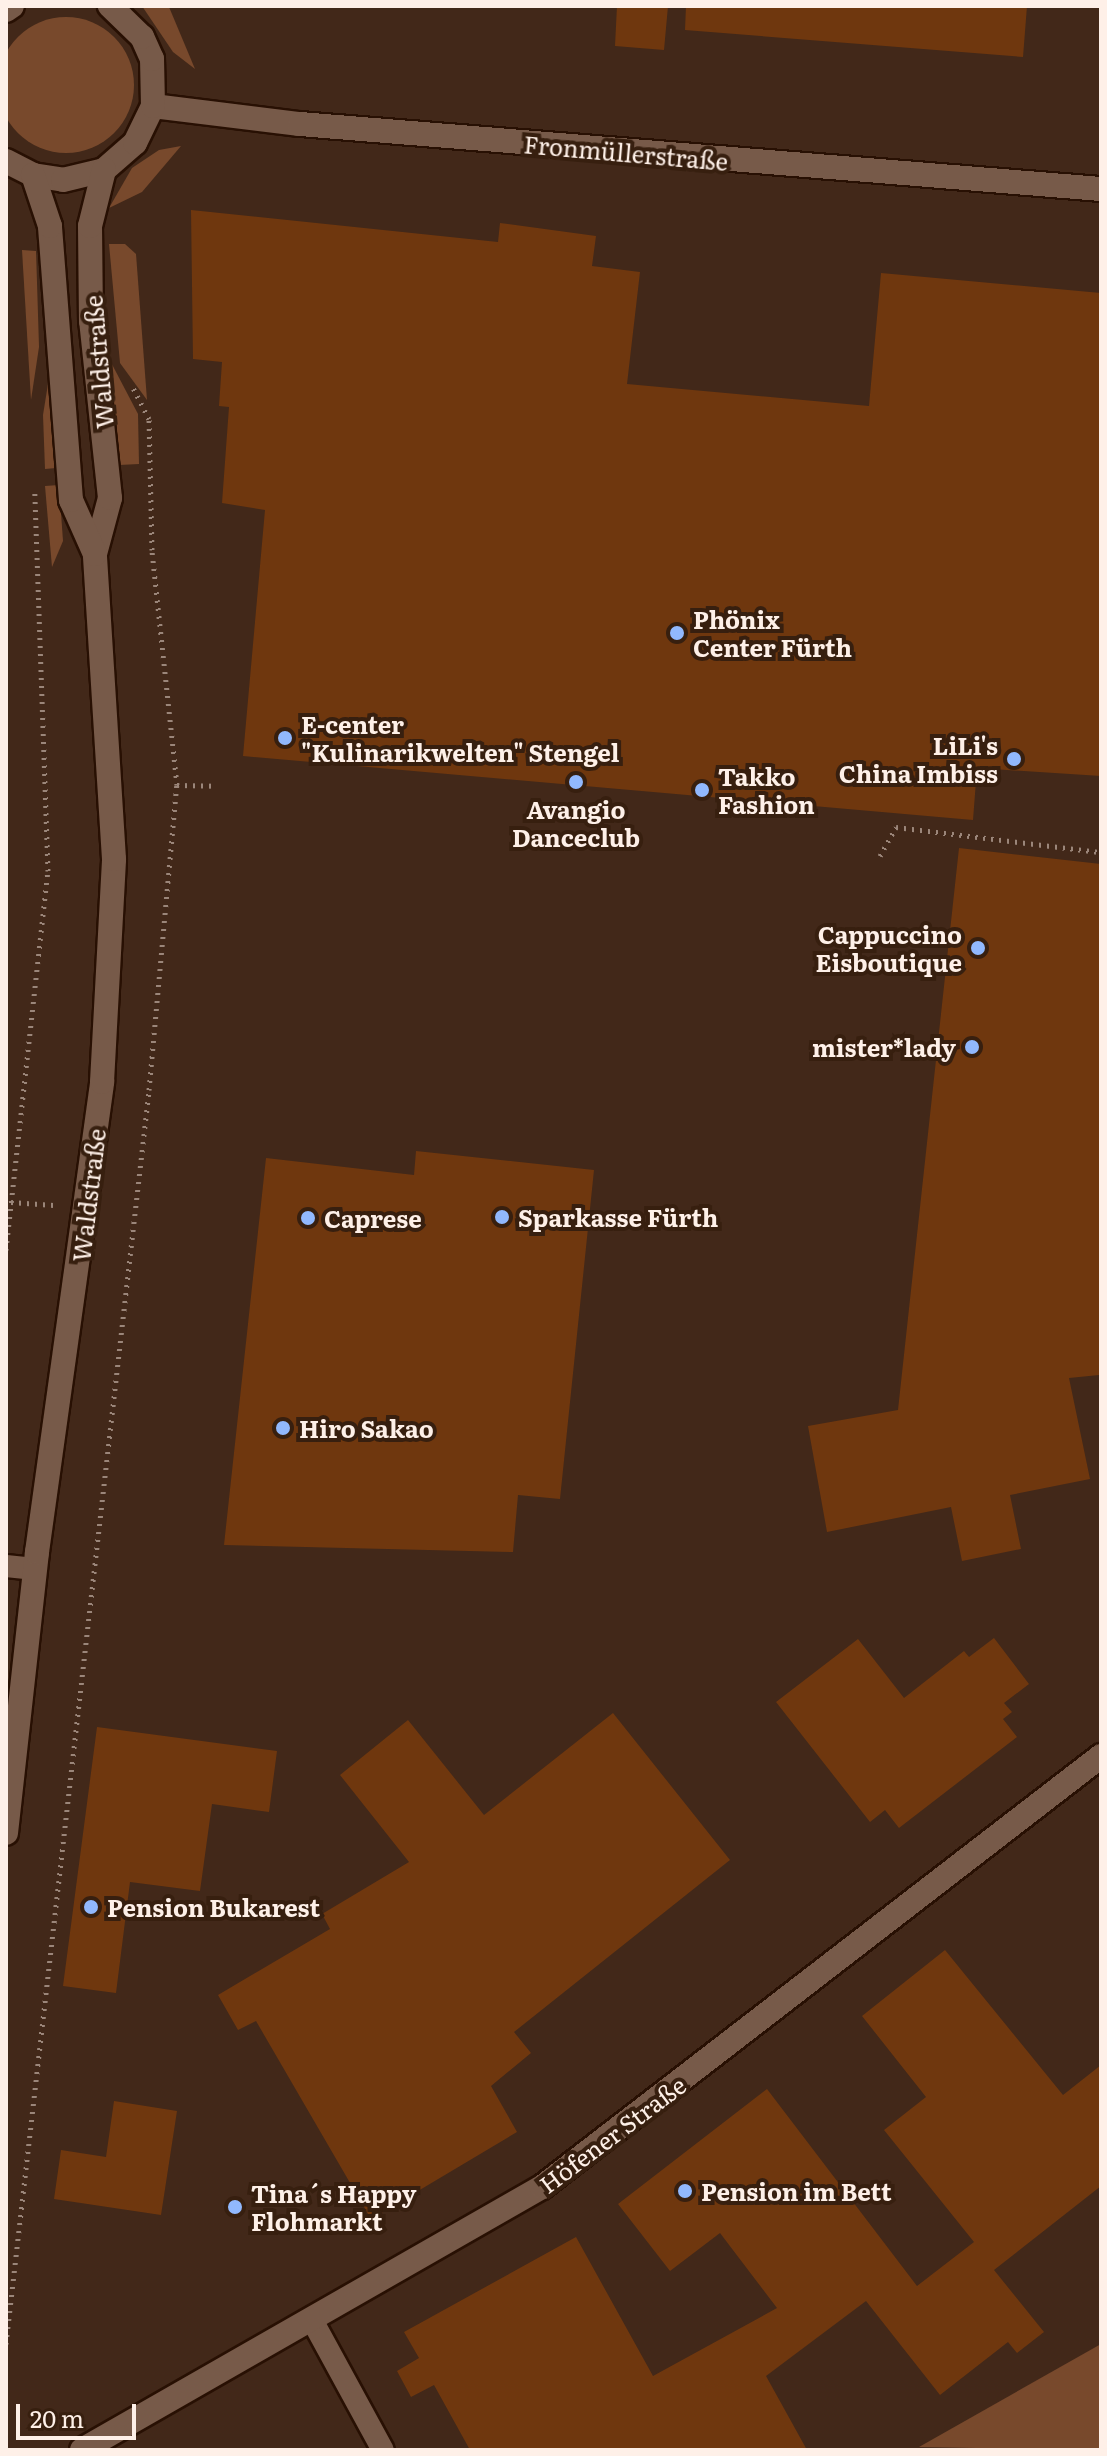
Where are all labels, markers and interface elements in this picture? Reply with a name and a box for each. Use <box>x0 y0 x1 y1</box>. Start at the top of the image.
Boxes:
street label: Fronmüllerstraße <box>523 129 729 175</box>
street label: Waldstraße <box>78 294 118 430</box>
place label: Phönix Center Fürth <box>693 605 852 661</box>
marker: Phönix Center Fürth <box>668 624 686 642</box>
place label: E-center "Kulinarikwelten" Stengel <box>301 710 619 766</box>
marker: E-center "Kulinarikwelten" Stengel <box>276 729 294 747</box>
place label: LiLi's China Imbiss <box>839 731 998 787</box>
marker: LiLi's China Imbiss <box>1005 750 1023 768</box>
place label: Takko Fashion <box>718 762 815 818</box>
marker: Avangio Danceclub <box>567 773 585 791</box>
marker: Takko Fashion <box>693 781 711 799</box>
place label: Avangio Danceclub <box>512 795 640 851</box>
place label: Cappuccino Eisboutique <box>816 920 962 976</box>
marker: Cappuccino Eisboutique <box>969 939 987 957</box>
place label: mister*lady <box>812 1033 956 1061</box>
marker: mister*lady <box>963 1038 981 1056</box>
street label: Waldstraße <box>66 1127 110 1263</box>
place label: Sparkasse Fürth <box>518 1203 718 1231</box>
place label: Caprese <box>324 1204 422 1232</box>
marker: Sparkasse Fürth <box>493 1208 511 1226</box>
marker: Caprese <box>299 1209 317 1227</box>
place label: Hiro Sakao <box>299 1414 434 1442</box>
marker: Hiro Sakao <box>274 1419 292 1437</box>
place label: Pension Bukarest <box>107 1893 320 1921</box>
marker: Pension Bukarest <box>82 1898 100 1916</box>
street label: Höfener Straße <box>533 2070 691 2198</box>
place label: Pension im Bett <box>701 2177 891 2205</box>
place label: Tina´s Happy Flohmarkt <box>251 2179 416 2235</box>
marker: Pension im Bett <box>676 2182 694 2200</box>
marker: Tina´s Happy Flohmarkt <box>226 2198 244 2216</box>
scale bar <box>20 2388 140 2438</box>
text: 20 m <box>30 2400 84 2435</box>

